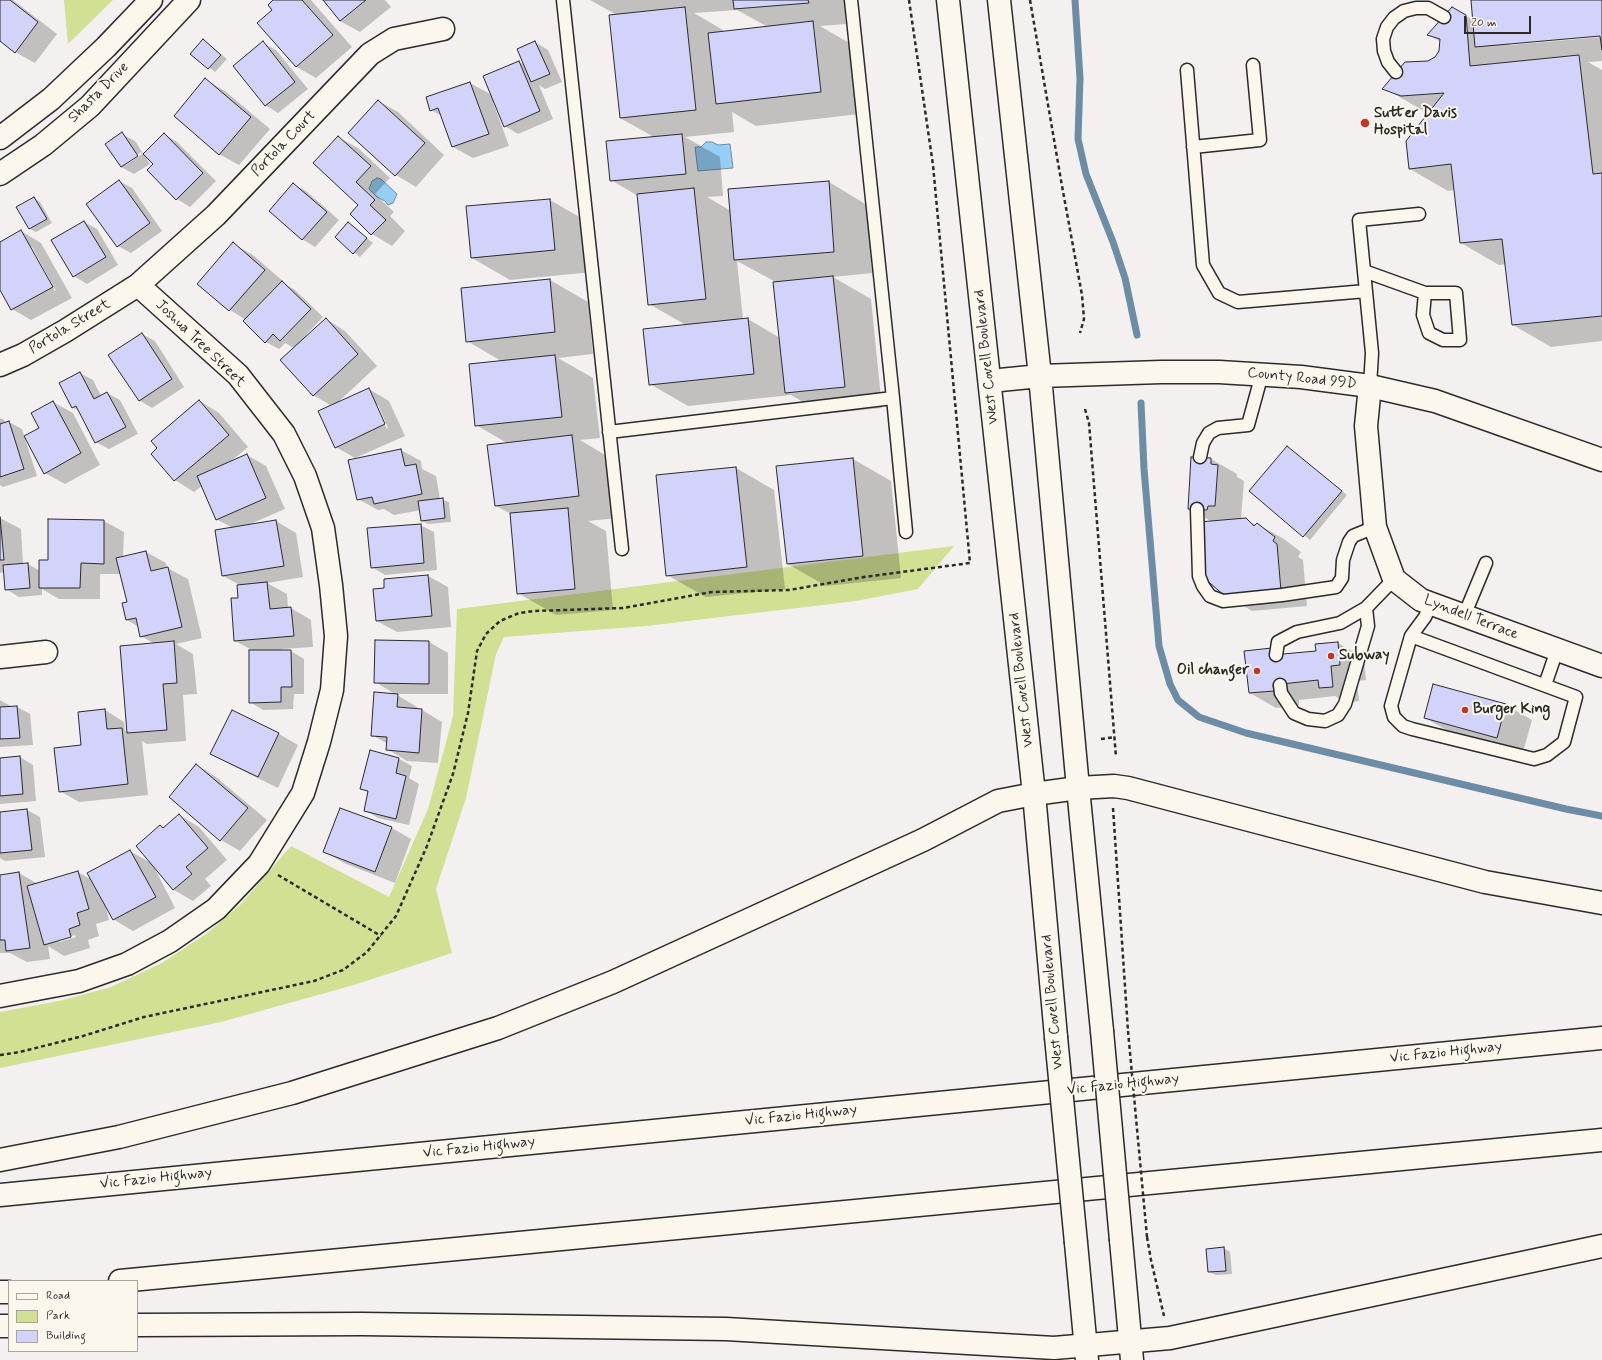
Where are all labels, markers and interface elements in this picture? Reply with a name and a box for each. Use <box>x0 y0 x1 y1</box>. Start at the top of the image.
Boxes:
scale bar <box>1466 8 1533 34</box>
text: 20 m <box>1471 15 1497 31</box>
street label: Shasta Drive <box>65 59 133 127</box>
place label: Sutter Davis Hospital <box>1374 105 1457 140</box>
street label: Portola Court <box>248 107 320 181</box>
marker: Sutter Davis Hospital <box>1359 117 1371 129</box>
street label: West Covell Boulevard <box>971 289 1003 425</box>
street label: Portola Street <box>26 296 114 358</box>
street label: Joshua Tree Street <box>151 296 249 392</box>
street label: County Road 99D <box>1246 364 1358 394</box>
street label: Lyndell Terrace <box>1421 592 1521 644</box>
street label: West Covell Boulevard <box>1006 612 1038 748</box>
place label: Subway <box>1339 647 1390 665</box>
marker: Subway <box>1326 651 1336 661</box>
place label: Oil changer <box>1177 662 1249 680</box>
marker: Oil changer <box>1252 666 1262 676</box>
place label: Burger King <box>1473 701 1550 719</box>
marker: Burger King <box>1460 705 1470 715</box>
street label: West Covell Boulevard <box>1038 934 1068 1070</box>
street label: Vic Fazio Highway <box>1389 1038 1503 1068</box>
street label: Vic Fazio Highway <box>1066 1070 1180 1100</box>
street label: Vic Fazio Highway <box>744 1101 858 1131</box>
street label: Vic Fazio Highway <box>422 1133 536 1163</box>
street label: Vic Fazio Highway <box>99 1164 213 1194</box>
legend <box>8 1280 138 1352</box>
text: Road <box>46 1288 70 1304</box>
text: Park <box>46 1308 70 1324</box>
text: Building <box>46 1328 86 1344</box>

